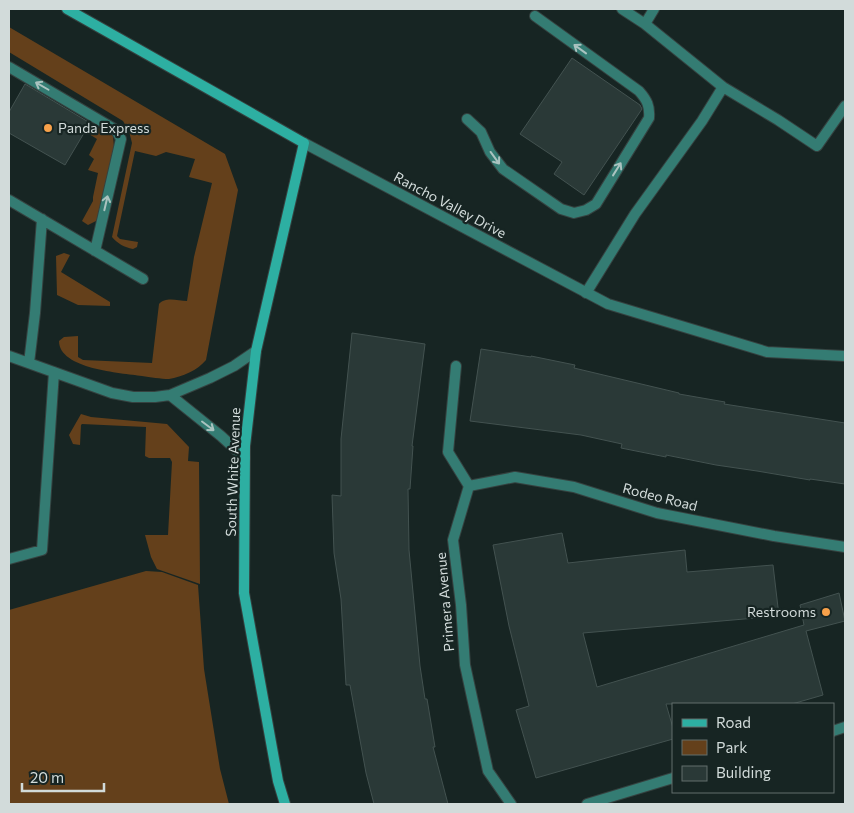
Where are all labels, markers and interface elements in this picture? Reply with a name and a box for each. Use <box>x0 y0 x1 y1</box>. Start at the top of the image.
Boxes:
one-way arrow <box>573 44 587 54</box>
one-way arrow <box>36 81 50 91</box>
place label: Panda Express <box>58 119 150 136</box>
marker: Panda Express <box>42 122 54 134</box>
one-way arrow <box>489 151 500 164</box>
one-way arrow <box>612 162 622 176</box>
street label: Rancho Valley Drive <box>391 168 509 241</box>
one-way arrow <box>102 196 111 212</box>
street label: South White Avenue <box>222 407 243 537</box>
one-way arrow <box>201 421 215 431</box>
street label: Rodeo Road <box>621 479 699 514</box>
street label: Primera Avenue <box>432 552 457 652</box>
place label: Restrooms <box>747 603 816 620</box>
marker: Restrooms <box>820 606 832 618</box>
legend <box>672 703 834 793</box>
text: Road <box>716 713 751 731</box>
text: Park <box>716 738 747 756</box>
scale bar <box>22 760 105 792</box>
text: Building <box>716 763 771 781</box>
text: 20 m <box>30 768 64 786</box>

